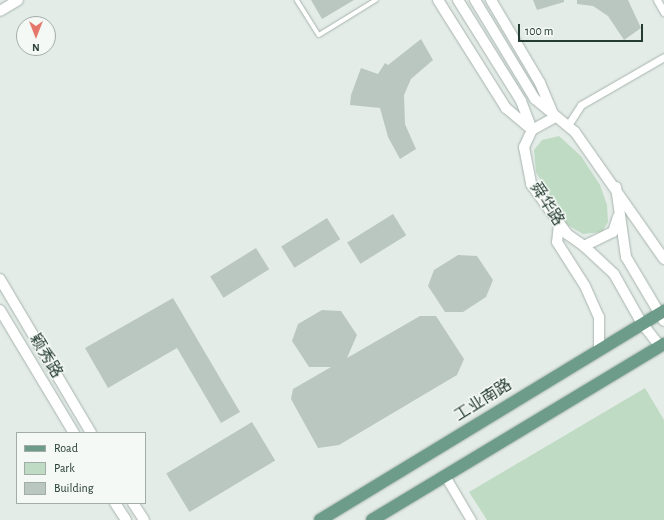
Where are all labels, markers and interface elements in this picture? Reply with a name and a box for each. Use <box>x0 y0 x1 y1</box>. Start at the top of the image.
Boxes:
north arrow <box>16 16 56 56</box>
scale bar <box>520 16 645 42</box>
text: 100 m <box>525 25 553 37</box>
text: N <box>32 42 40 53</box>
street label: 舜华路 <box>526 179 568 229</box>
street label: 颖秀路 <box>25 330 67 382</box>
street label: 工业南路 <box>451 375 515 425</box>
legend <box>16 432 146 504</box>
text: Road <box>54 442 78 454</box>
text: Park <box>54 462 75 474</box>
text: Building <box>54 482 94 494</box>

